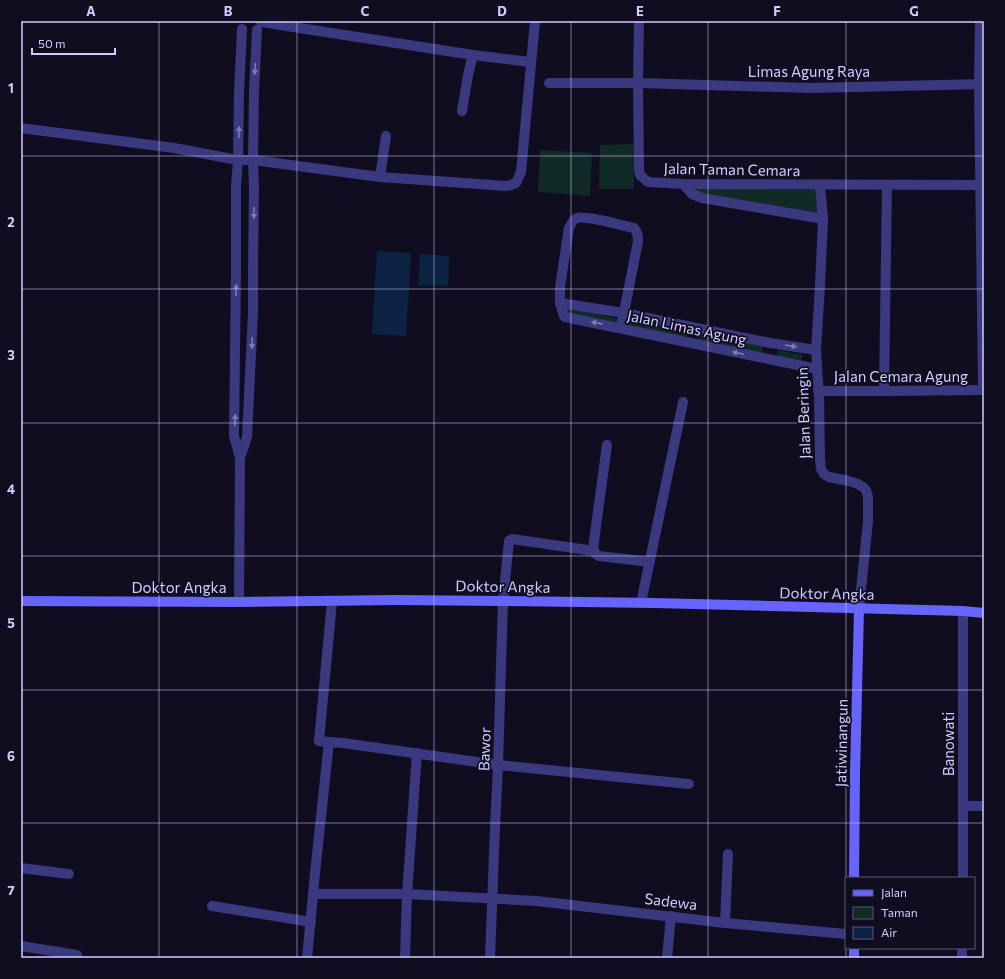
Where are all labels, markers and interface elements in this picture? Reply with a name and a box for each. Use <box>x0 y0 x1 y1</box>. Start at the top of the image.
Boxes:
text: A <box>86 3 96 19</box>
text: B <box>224 3 233 19</box>
text: C <box>361 3 370 19</box>
text: D <box>497 3 507 19</box>
text: E <box>636 3 644 19</box>
text: F <box>773 3 781 19</box>
text: G <box>909 3 919 19</box>
scale bar <box>32 30 115 56</box>
text: 50 m <box>38 36 66 50</box>
street label: Limas Agung Raya <box>748 62 870 80</box>
one-way arrow <box>252 63 258 76</box>
text: 1 <box>8 80 14 96</box>
one-way arrow <box>236 125 242 138</box>
street label: Jalan Taman Cemara <box>663 159 801 179</box>
one-way arrow <box>251 207 257 220</box>
text: 2 <box>7 214 15 230</box>
one-way arrow <box>233 283 239 296</box>
street label: Jalan Limas Agung <box>626 306 748 348</box>
one-way arrow <box>590 320 603 326</box>
one-way arrow <box>248 337 255 349</box>
one-way arrow <box>785 343 797 349</box>
text: 3 <box>7 347 15 363</box>
one-way arrow <box>731 349 744 355</box>
street label: Jalan Beringin <box>792 367 814 459</box>
street label: Jalan Cemara Agung <box>834 367 968 385</box>
one-way arrow <box>232 413 238 426</box>
text: 4 <box>7 481 15 497</box>
street label: Doktor Angka <box>455 576 551 596</box>
street label: Doktor Angka <box>131 578 227 596</box>
street label: Doktor Angka <box>779 583 875 603</box>
text: 5 <box>7 615 15 631</box>
street label: Jatiwinangun <box>831 699 851 787</box>
street label: Banowati <box>939 712 957 776</box>
street label: Bawor <box>474 727 494 771</box>
text: 6 <box>7 748 15 764</box>
legend <box>845 877 975 949</box>
text: 7 <box>7 882 15 898</box>
text: Jalan <box>881 885 907 900</box>
street label: Sadewa <box>644 889 698 913</box>
text: Taman <box>881 905 918 919</box>
text: Air <box>881 925 897 939</box>

